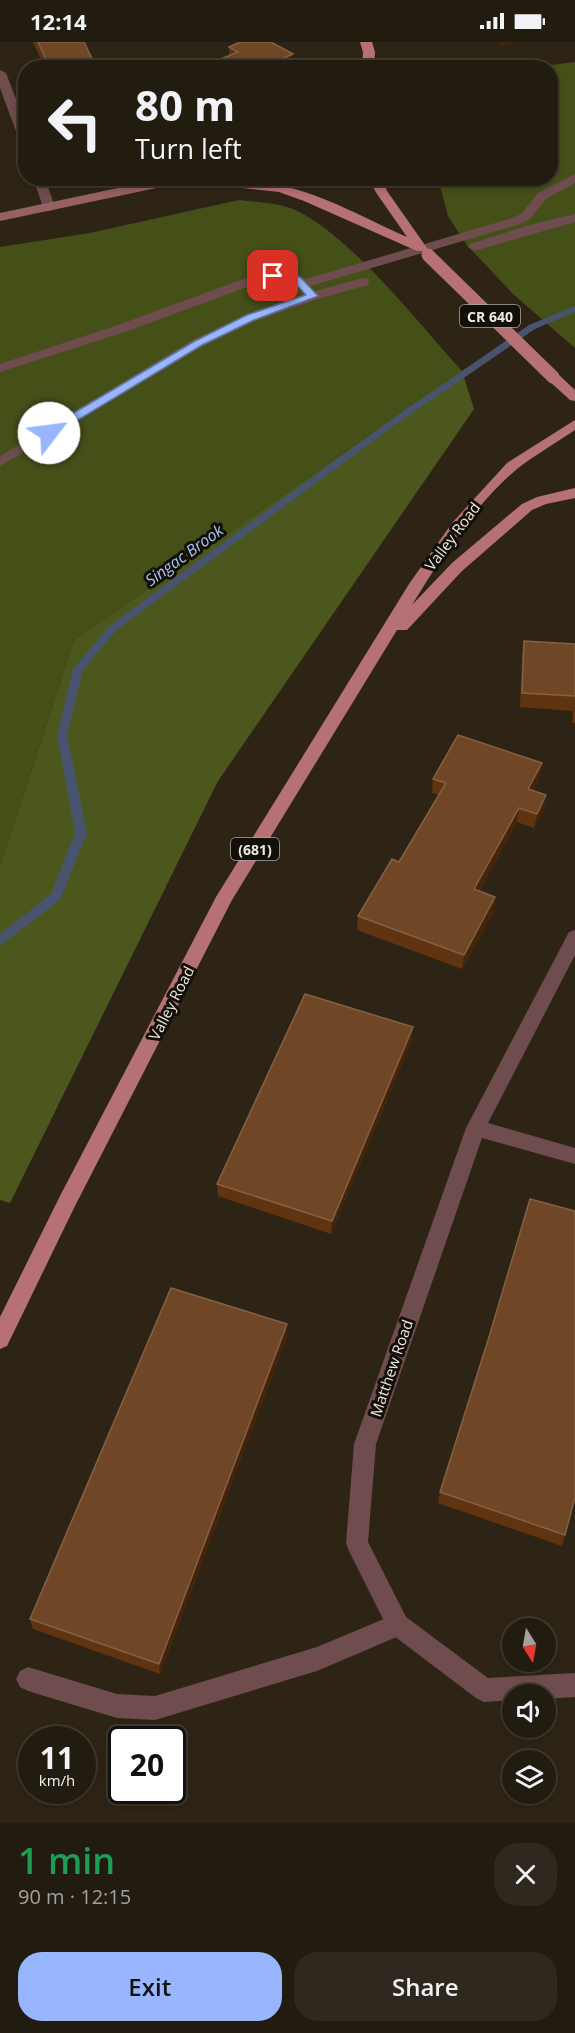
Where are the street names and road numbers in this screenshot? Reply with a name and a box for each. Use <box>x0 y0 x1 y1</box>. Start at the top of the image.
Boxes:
road number: CR 640 <box>460 305 520 327</box>
street label: Valley Road <box>420 498 484 574</box>
road number: (681) <box>231 838 279 860</box>
street label: Valley Road <box>144 963 198 1043</box>
street label: Matthew Road <box>365 1317 417 1419</box>

